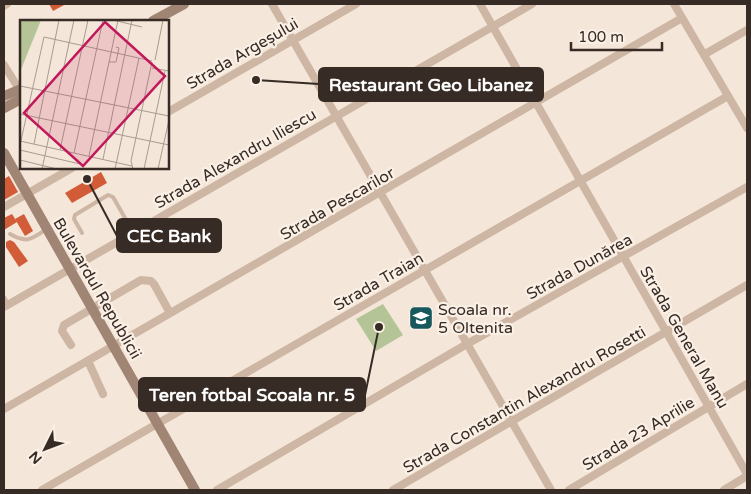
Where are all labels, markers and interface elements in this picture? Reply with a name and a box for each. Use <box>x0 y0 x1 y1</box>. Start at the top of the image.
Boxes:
street label: Strada Argeșului <box>183 14 302 94</box>
inset map <box>20 20 169 169</box>
scale bar <box>571 20 662 52</box>
text: 100 m <box>578 28 624 46</box>
callout: Restaurant Geo Libanez <box>319 68 543 101</box>
text: Restaurant Geo Libanez <box>329 74 533 96</box>
street label: Strada Alexandru Iliescu <box>151 104 320 213</box>
street label: Strada Pescarilor <box>277 163 399 245</box>
street label: Bulevardul Republicii <box>49 214 146 363</box>
callout: CEC Bank <box>117 219 221 252</box>
text: CEC Bank <box>127 225 211 247</box>
street label: Strada Dunărea <box>523 229 636 304</box>
street label: Strada Traian <box>330 248 427 316</box>
street label: Strada General Manu <box>635 263 733 412</box>
place label: Scoala nr. 5 Oltenita <box>438 300 513 338</box>
school or university icon: Scoala nr. 5 Oltenita <box>408 305 434 331</box>
street label: Strada Constantin Alexandru Rosetti <box>400 322 649 478</box>
callout: Teren fotbal Scoala nr. 5 <box>139 378 365 411</box>
text: Teren fotbal Scoala nr. 5 <box>148 384 355 406</box>
street label: Strada 23 Aprilie <box>579 393 698 475</box>
north arrow <box>20 424 70 474</box>
text: N <box>26 447 46 467</box>

